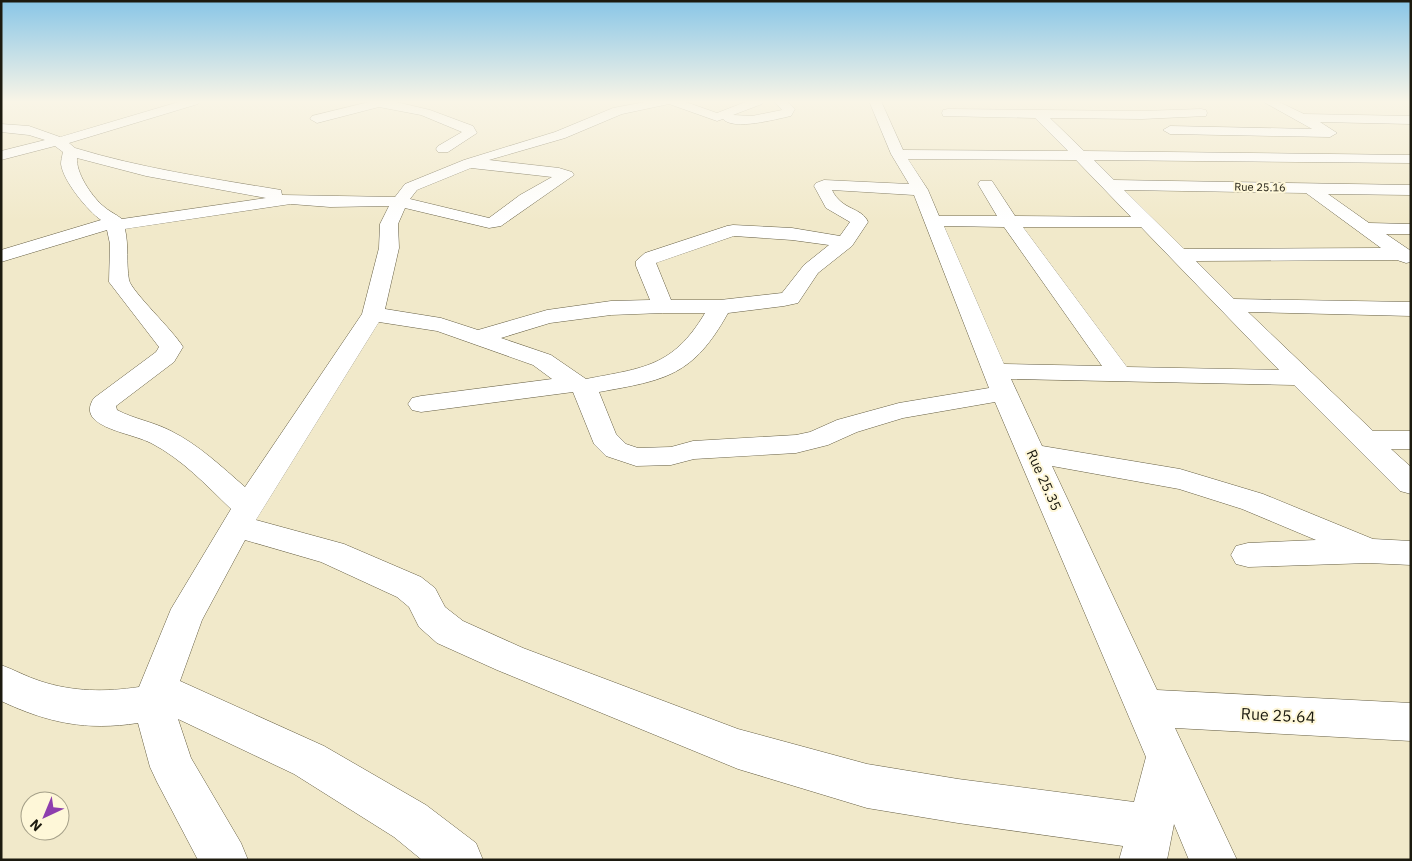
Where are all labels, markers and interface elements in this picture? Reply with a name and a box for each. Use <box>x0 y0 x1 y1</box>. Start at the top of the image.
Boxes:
street label: Rue 25.16 <box>1234 180 1286 194</box>
street label: Rue 25.35 <box>1022 447 1066 513</box>
street label: Rue 25.64 <box>1240 703 1316 727</box>
north arrow <box>20 791 70 841</box>
text: N <box>26 815 46 835</box>

